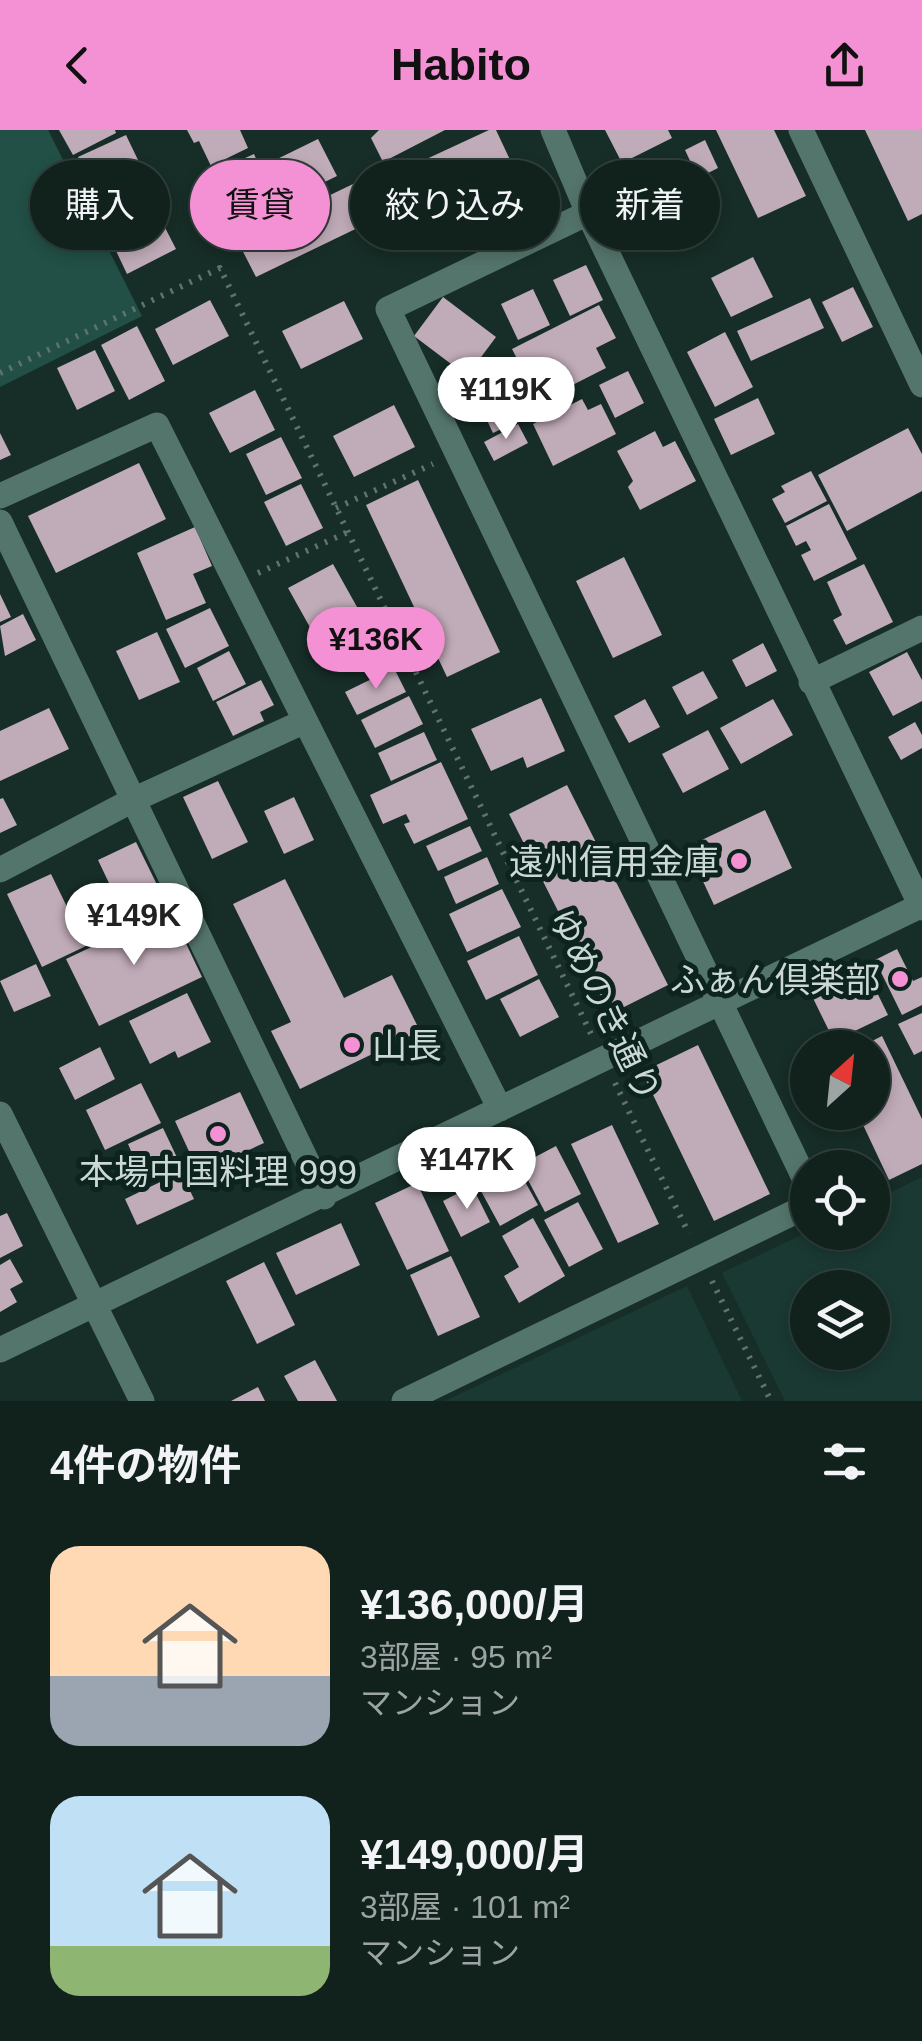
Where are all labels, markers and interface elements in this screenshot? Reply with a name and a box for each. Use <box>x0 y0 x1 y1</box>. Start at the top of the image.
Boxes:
icon: back <box>50 38 105 93</box>
icon: share <box>817 38 872 93</box>
text: Habito <box>391 39 531 90</box>
chip: 購入 <box>30 160 170 250</box>
chip: 賃貸 <box>190 160 330 250</box>
chip: 絞り込み <box>350 160 560 250</box>
chip: 新着 <box>580 160 720 250</box>
pin: ¥119K <box>436 357 576 442</box>
text: ¥119K <box>460 371 552 407</box>
pin: ¥136K <box>306 607 446 692</box>
text: ¥136K <box>329 621 423 657</box>
place label: 遠州信用金庫 <box>509 842 719 881</box>
marker: 遠州信用金庫 <box>728 850 750 872</box>
pin: ¥149K <box>64 883 204 968</box>
text: ¥149K <box>87 897 181 933</box>
street label: ゆめのき通り <box>542 903 668 1107</box>
place label: ふぁん倶楽部 <box>670 960 880 999</box>
marker: ふぁん倶楽部 <box>889 968 911 990</box>
place label: 山長 <box>372 1026 442 1065</box>
north arrow <box>790 1030 890 1130</box>
map controls <box>790 1030 890 1370</box>
marker: 山長 <box>341 1034 363 1056</box>
marker: 本場中国料理 999 <box>207 1123 229 1145</box>
pin: ¥147K <box>397 1127 537 1212</box>
text: ¥147K <box>420 1141 514 1177</box>
button: locate <box>790 1150 890 1250</box>
place label: 本場中国料理 999 <box>79 1152 357 1191</box>
button: layers <box>790 1270 890 1370</box>
icon: filters <box>817 1434 872 1489</box>
text: 4件の物件 <box>50 1442 241 1489</box>
text: ¥136,000/月 <box>360 1581 589 1628</box>
icon: home <box>130 1586 250 1706</box>
text: 3部屋 · 95 m² <box>360 1639 552 1675</box>
text: マンション <box>360 1685 520 1721</box>
text: ¥149,000/月 <box>360 1831 589 1878</box>
icon: home <box>130 1836 250 1956</box>
text: 3部屋 · 101 m² <box>360 1889 570 1925</box>
text: マンション <box>360 1935 520 1971</box>

